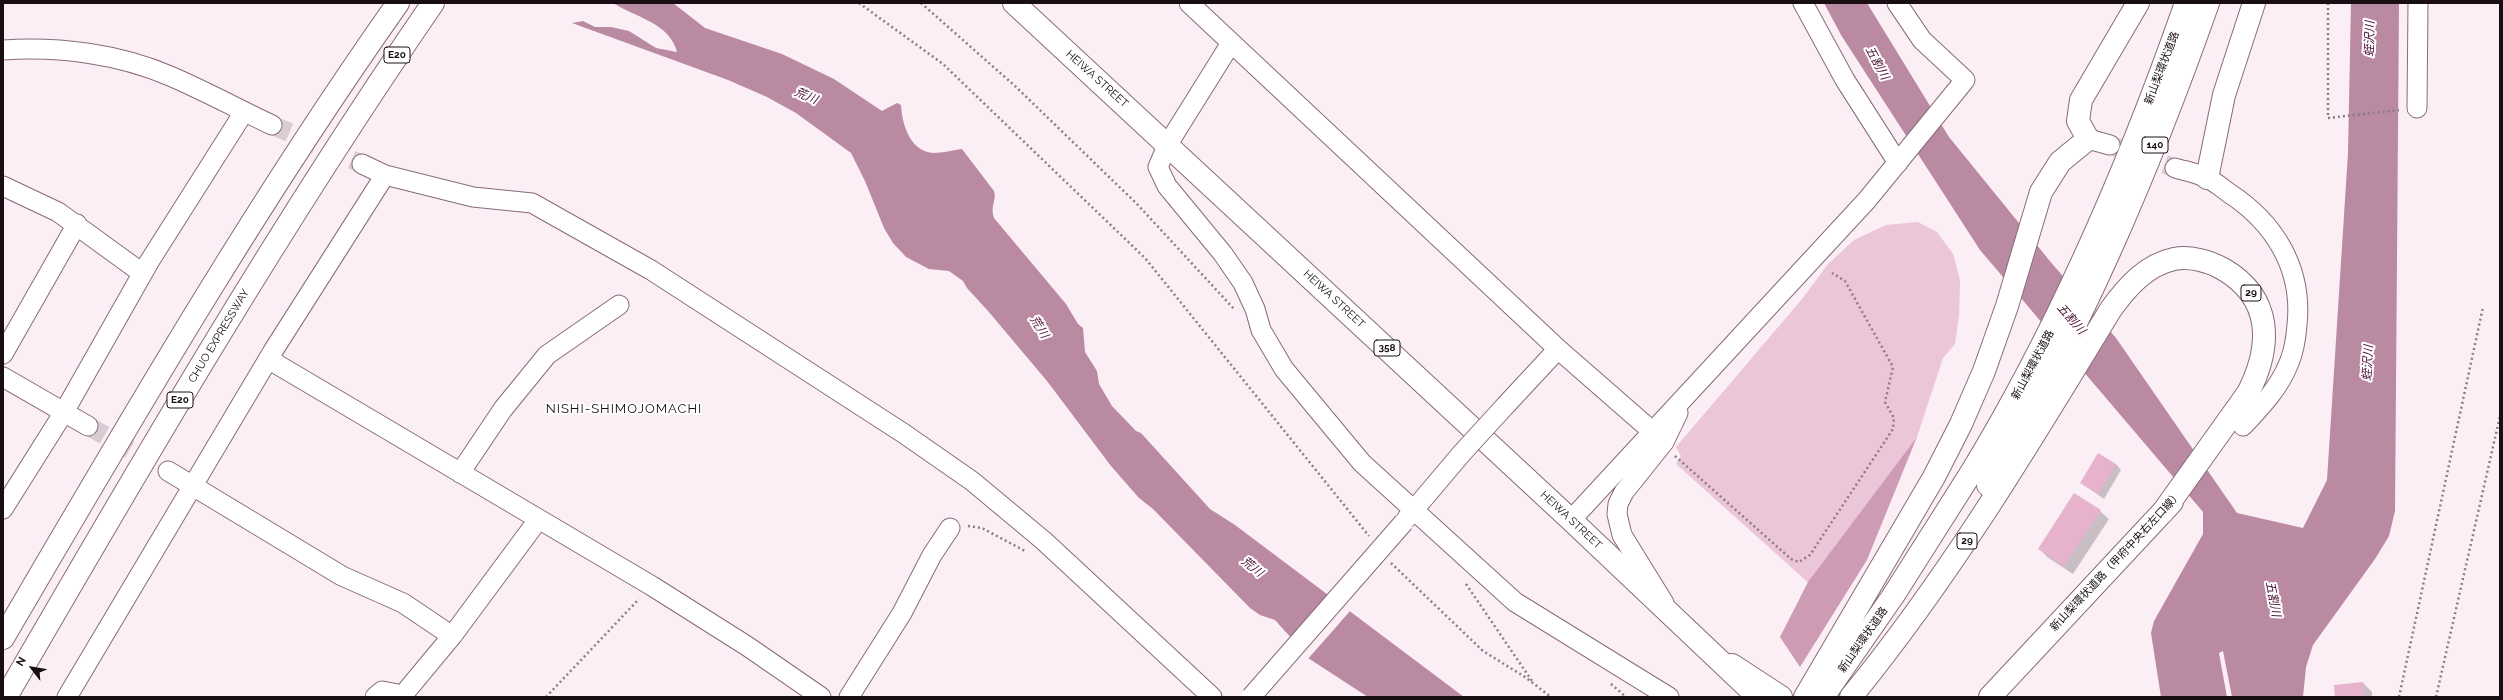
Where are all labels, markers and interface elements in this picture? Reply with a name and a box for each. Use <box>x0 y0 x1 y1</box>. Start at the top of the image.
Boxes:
water label: 蛭沢川 <box>2362 21 2378 57</box>
street label: 新山梨環状道路 <box>2142 30 2182 106</box>
water label: 五割川 <box>1862 44 1892 82</box>
road number: E20 <box>384 47 410 63</box>
street label: HEIWA STREET <box>1063 48 1131 110</box>
water label: 荒川 <box>792 85 820 107</box>
road number: 140 <box>2142 137 2168 153</box>
street label: HEIWA STREET <box>1301 267 1367 331</box>
road number: 29 <box>2241 285 2261 301</box>
street label: CHUO EXPRESSWAY <box>186 287 252 385</box>
water label: 五割川 <box>2054 301 2088 337</box>
water label: 荒川 <box>1027 313 1051 341</box>
street label: 新山梨環状道路 <box>2009 328 2057 402</box>
road number: 358 <box>1374 340 1400 356</box>
water label: 蛭沢川 <box>2360 345 2376 381</box>
road number: E20 <box>167 392 193 408</box>
district label: NISHI-SHIMOJOMACHI <box>546 401 702 417</box>
street label: HEIWA STREET <box>1538 488 1604 552</box>
street label: 新山梨環状道路（甲府中央右左口線） <box>2047 488 2185 634</box>
road number: 29 <box>1957 533 1977 549</box>
water label: 荒川 <box>1238 554 1266 580</box>
water label: 五割川 <box>2262 580 2284 618</box>
street label: 新山梨環状道路 <box>1836 605 1890 675</box>
north arrow <box>12 648 52 688</box>
text: N <box>14 655 29 669</box>

